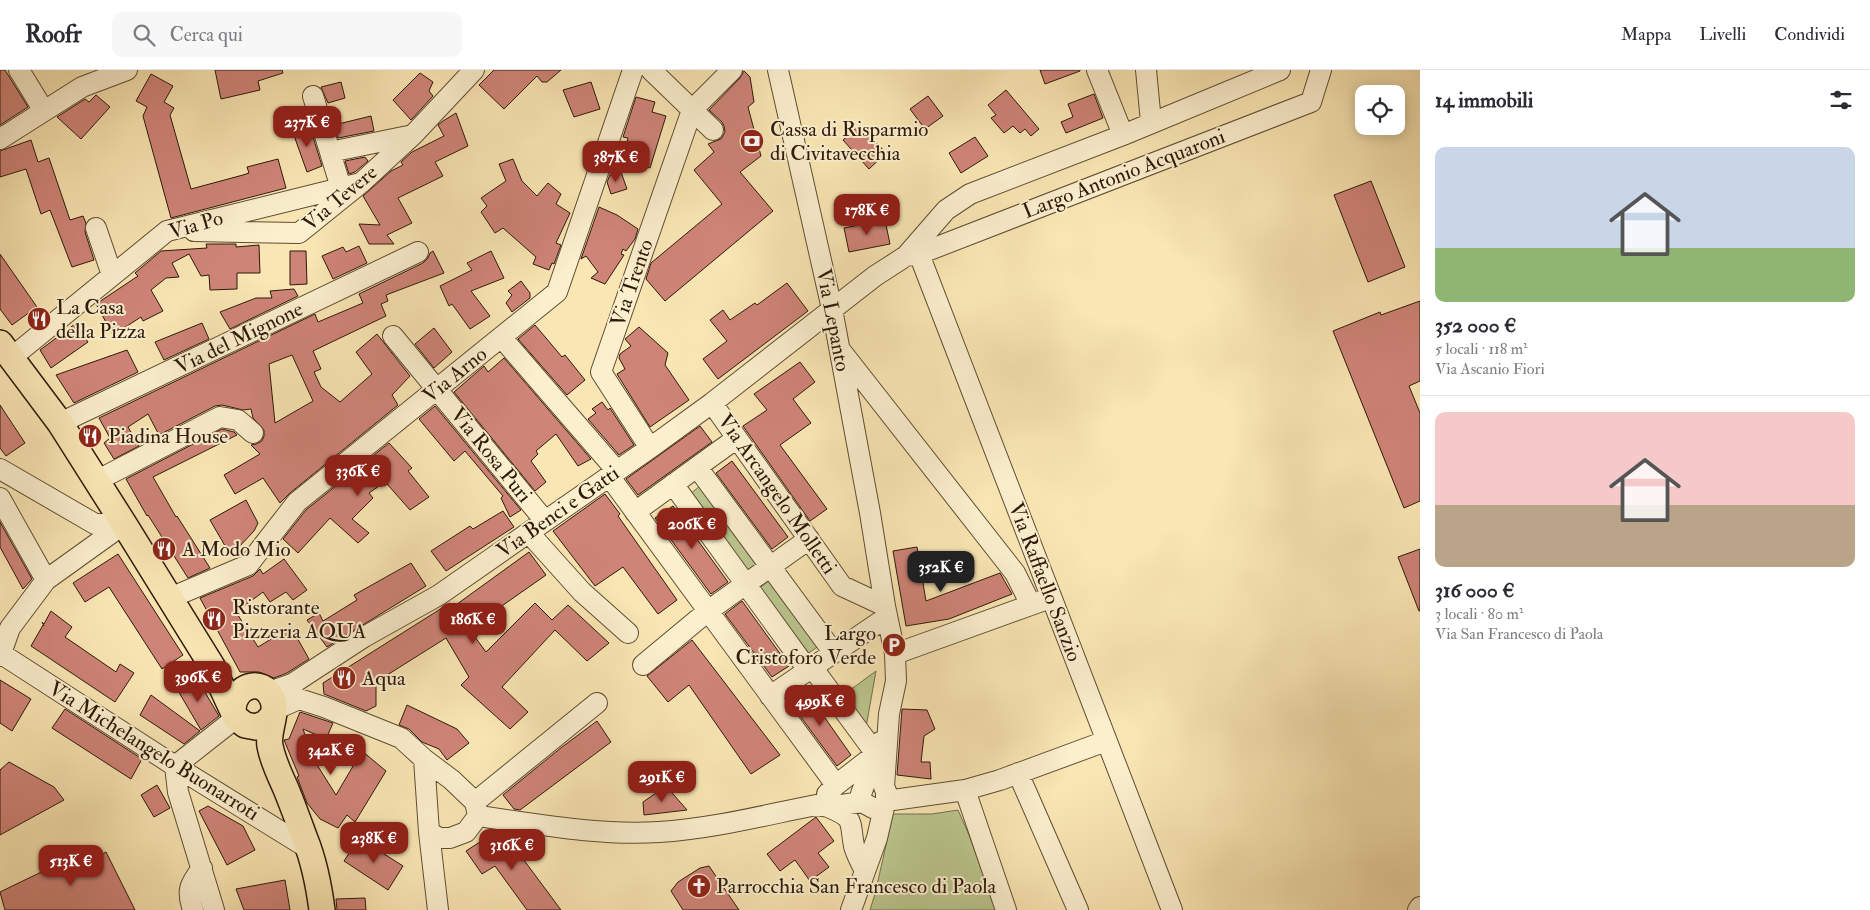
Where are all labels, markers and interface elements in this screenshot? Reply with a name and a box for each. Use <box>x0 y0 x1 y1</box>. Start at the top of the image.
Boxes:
search box <box>112 12 462 57</box>
text: Roofr <box>25 19 82 50</box>
icon: search <box>130 21 158 49</box>
text: Cerca qui <box>170 23 243 47</box>
text: Mappa <box>1621 23 1671 46</box>
text: Livelli <box>1699 23 1746 46</box>
text: Condividi <box>1774 23 1845 46</box>
map controls <box>1355 85 1405 135</box>
button: locate <box>1355 85 1405 135</box>
icon: filters <box>1827 86 1855 114</box>
text: 14 immobili <box>1435 87 1533 114</box>
pin: 237K € <box>266 106 348 148</box>
text: 237K € <box>284 112 330 132</box>
place label: Cassa di Risparmio di Civitavecchia <box>770 116 928 167</box>
street label: Largo Antonio Acquaroni <box>1019 123 1229 225</box>
bank icon: Cassa di Risparmio di Civitavecchia <box>739 128 765 154</box>
pin: 387K € <box>575 140 657 183</box>
text: 387K € <box>594 147 638 167</box>
street label: Via Tevere <box>297 159 383 237</box>
icon: home <box>1600 179 1690 269</box>
pin: 178K € <box>826 194 908 236</box>
text: 178K € <box>845 200 889 220</box>
street label: Via Po <box>166 204 226 246</box>
street label: Via Trento <box>604 236 660 330</box>
street label: Via Lepanto <box>810 266 856 374</box>
place label: La Casa della Pizza <box>56 294 146 345</box>
street label: Via del Mignone <box>171 295 308 381</box>
restaurant icon: La Casa della Pizza <box>26 306 52 332</box>
text: 352 000 € <box>1435 312 1516 339</box>
text: 5 locali · 118 m² <box>1435 339 1528 359</box>
street label: Via Arno <box>417 341 493 409</box>
text: Via Ascanio Fiori <box>1435 359 1545 379</box>
street label: Via Rosa Puri <box>444 402 538 509</box>
street label: Via Arcangelo Molletti <box>711 408 843 580</box>
restaurant icon: Piadina House <box>77 423 103 449</box>
place label: Piadina House <box>108 423 228 450</box>
icon: home <box>1600 445 1690 535</box>
pin: 336K € <box>317 454 399 497</box>
street label: Via Benci e Gatti <box>491 459 625 564</box>
text: 336K € <box>336 461 380 481</box>
street label: Via Raffaello Sanzio <box>1002 498 1088 666</box>
pin: 206K € <box>651 508 733 550</box>
text: 206K € <box>668 514 716 534</box>
restaurant icon: A Modo Mio <box>151 536 177 562</box>
place label: A Modo Mio <box>181 536 291 563</box>
pin: 352K € <box>900 550 982 593</box>
text: 352K € <box>918 557 964 577</box>
text: 316 000 € <box>1435 577 1514 604</box>
place label: Ristorante Pizzeria AQUA <box>232 594 366 645</box>
pin: 186K € <box>432 602 514 645</box>
text: 3 locali · 80 m² <box>1435 604 1524 624</box>
restaurant icon: Ristorante Pizzeria AQUA <box>201 606 227 632</box>
text: 186K € <box>450 609 496 629</box>
place label: Largo Cristoforo Verde <box>736 620 876 671</box>
text: Via San Francesco di Paola <box>1435 624 1603 644</box>
parking icon: Largo Cristoforo Verde <box>881 632 907 658</box>
pin: 396K € <box>157 660 239 703</box>
restaurant icon: Aqua <box>331 665 357 691</box>
place label: Aqua <box>361 665 406 692</box>
text: 396K € <box>175 667 221 687</box>
street label: Via Michelangelo Buonarroti <box>44 675 265 827</box>
pin: 499K € <box>779 684 861 727</box>
text: 499K € <box>796 691 844 711</box>
pin: 342K € <box>290 734 372 776</box>
text: 342K € <box>308 740 354 760</box>
pin: 291K € <box>621 760 703 803</box>
text: 291K € <box>639 767 685 787</box>
pin: 238K € <box>333 822 415 864</box>
text: 238K € <box>351 828 397 848</box>
pin: 316K € <box>471 828 553 871</box>
text: 316K € <box>490 835 534 855</box>
pin: 513K € <box>30 844 112 887</box>
text: 513K € <box>50 851 92 871</box>
church icon: Parrocchia San Francesco di Paola <box>686 873 712 899</box>
place label: Parrocchia San Francesco di Paola <box>716 873 997 900</box>

